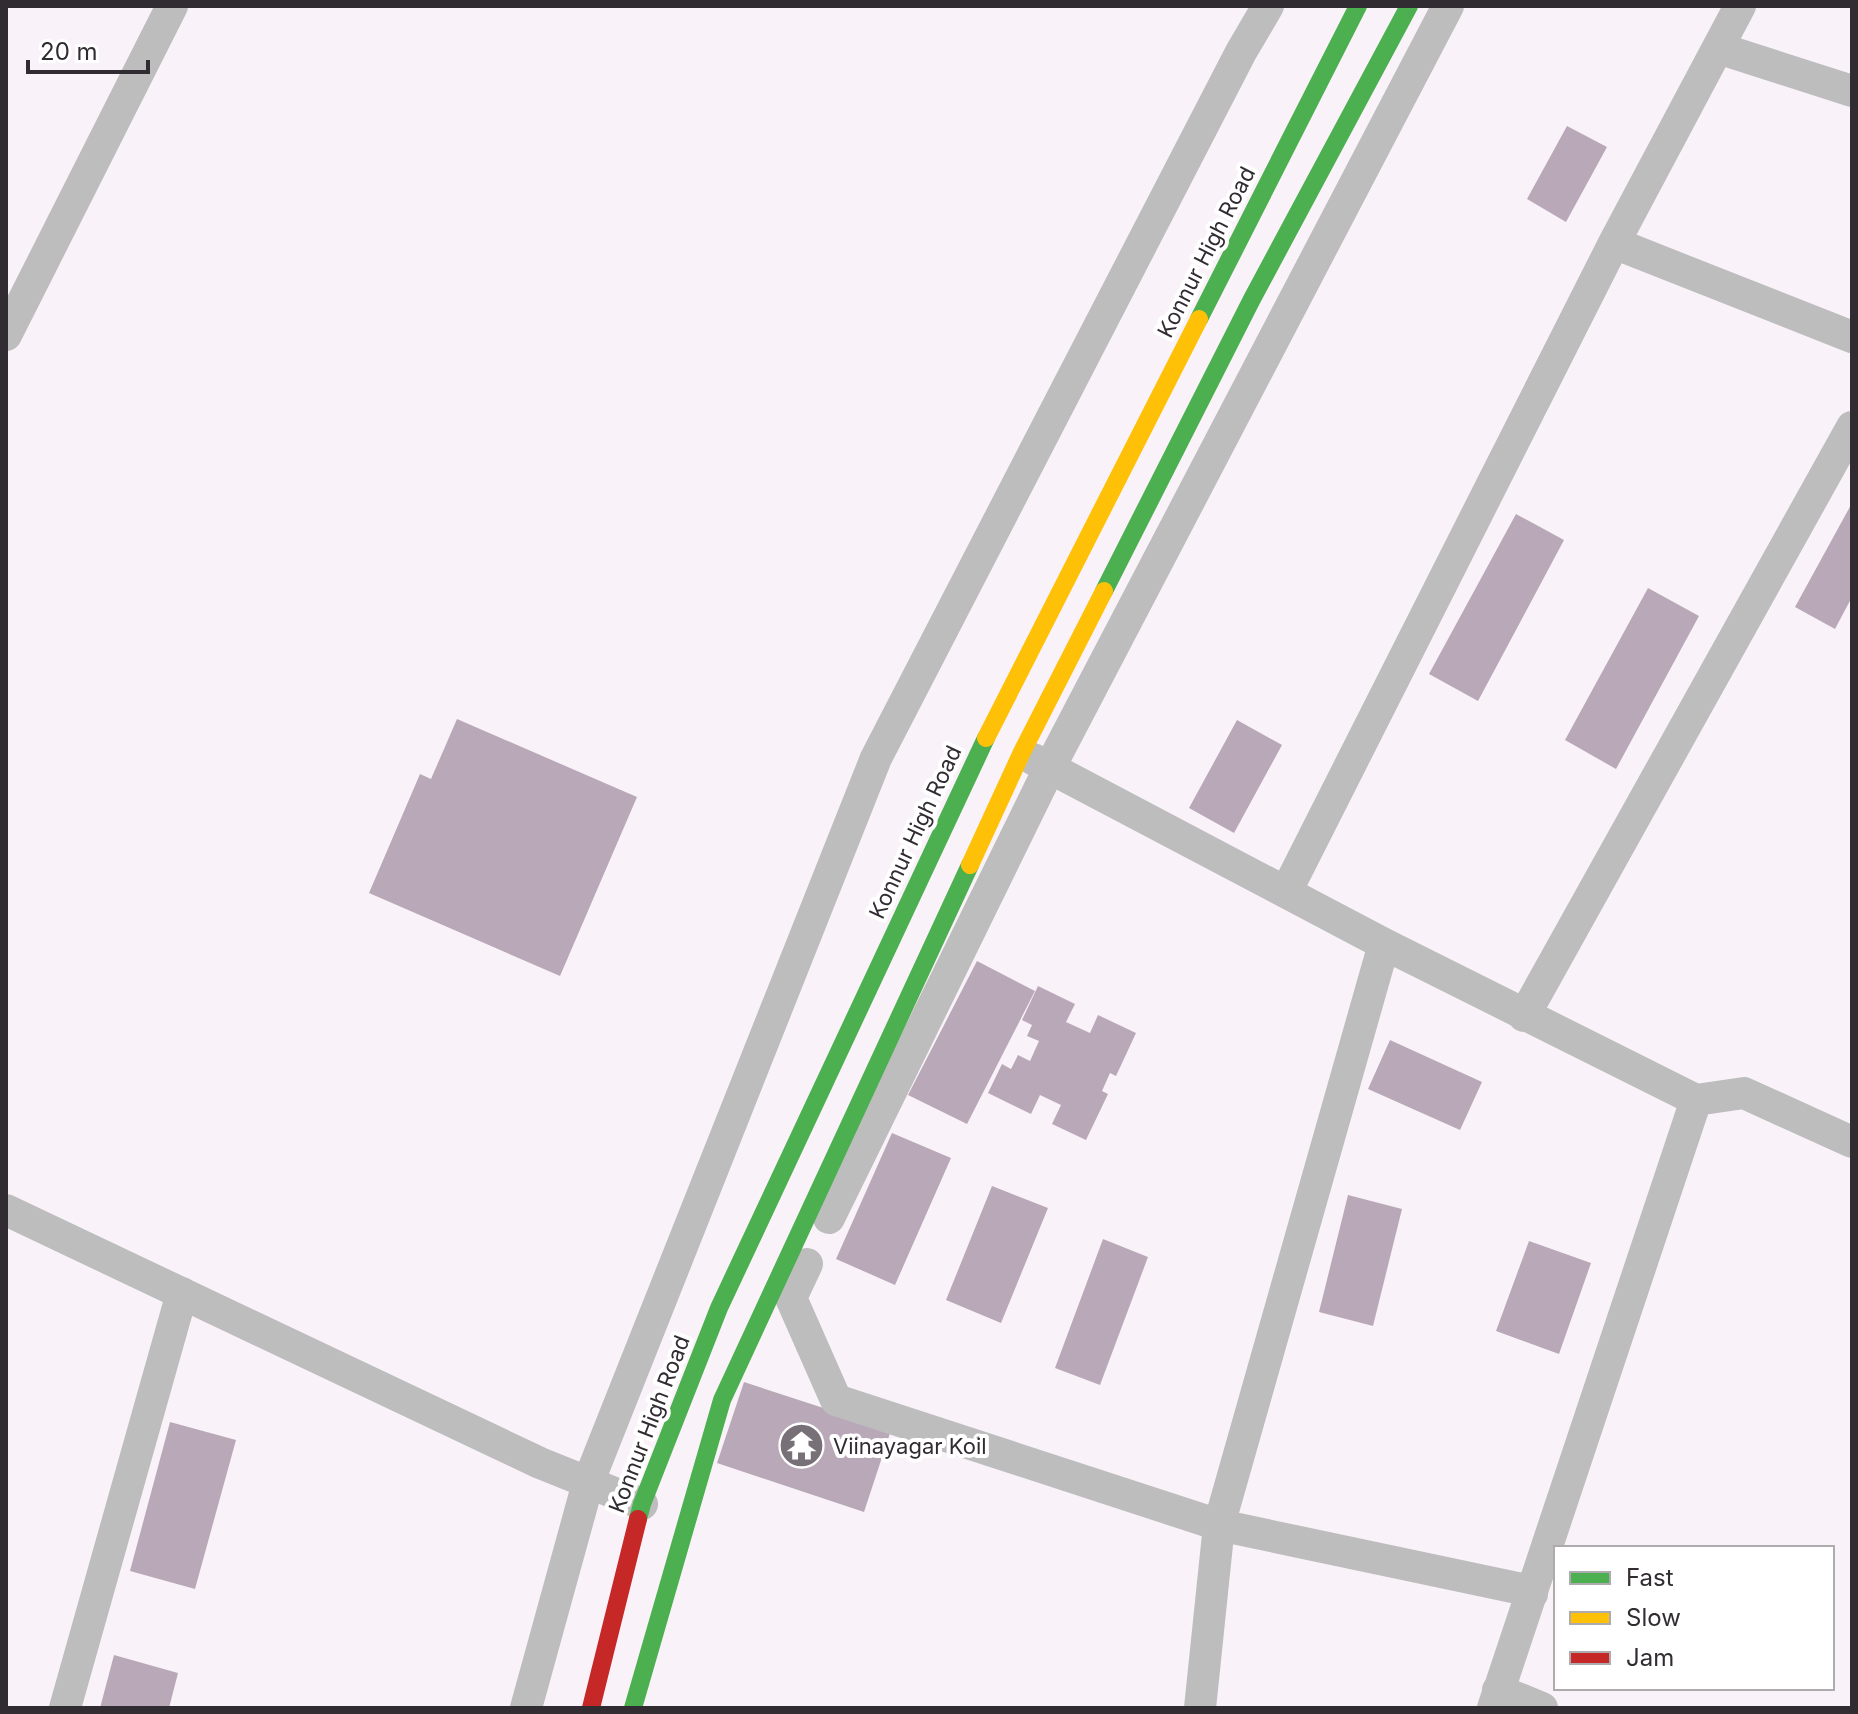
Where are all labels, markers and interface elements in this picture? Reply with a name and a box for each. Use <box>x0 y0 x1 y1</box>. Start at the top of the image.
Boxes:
scale bar <box>28 24 148 74</box>
text: 20 m <box>40 37 98 66</box>
street label: Konnur High Road <box>1152 162 1260 342</box>
street label: Konnur High Road <box>863 741 967 923</box>
street label: Konnur High Road <box>603 1332 695 1516</box>
temple icon: Viinayagar Koil <box>778 1422 826 1470</box>
place label: Viinayagar Koil <box>833 1433 987 1459</box>
legend <box>1554 1546 1834 1690</box>
text: Fast <box>1626 1563 1674 1592</box>
text: Slow <box>1626 1603 1681 1632</box>
text: Jam <box>1626 1643 1674 1672</box>

